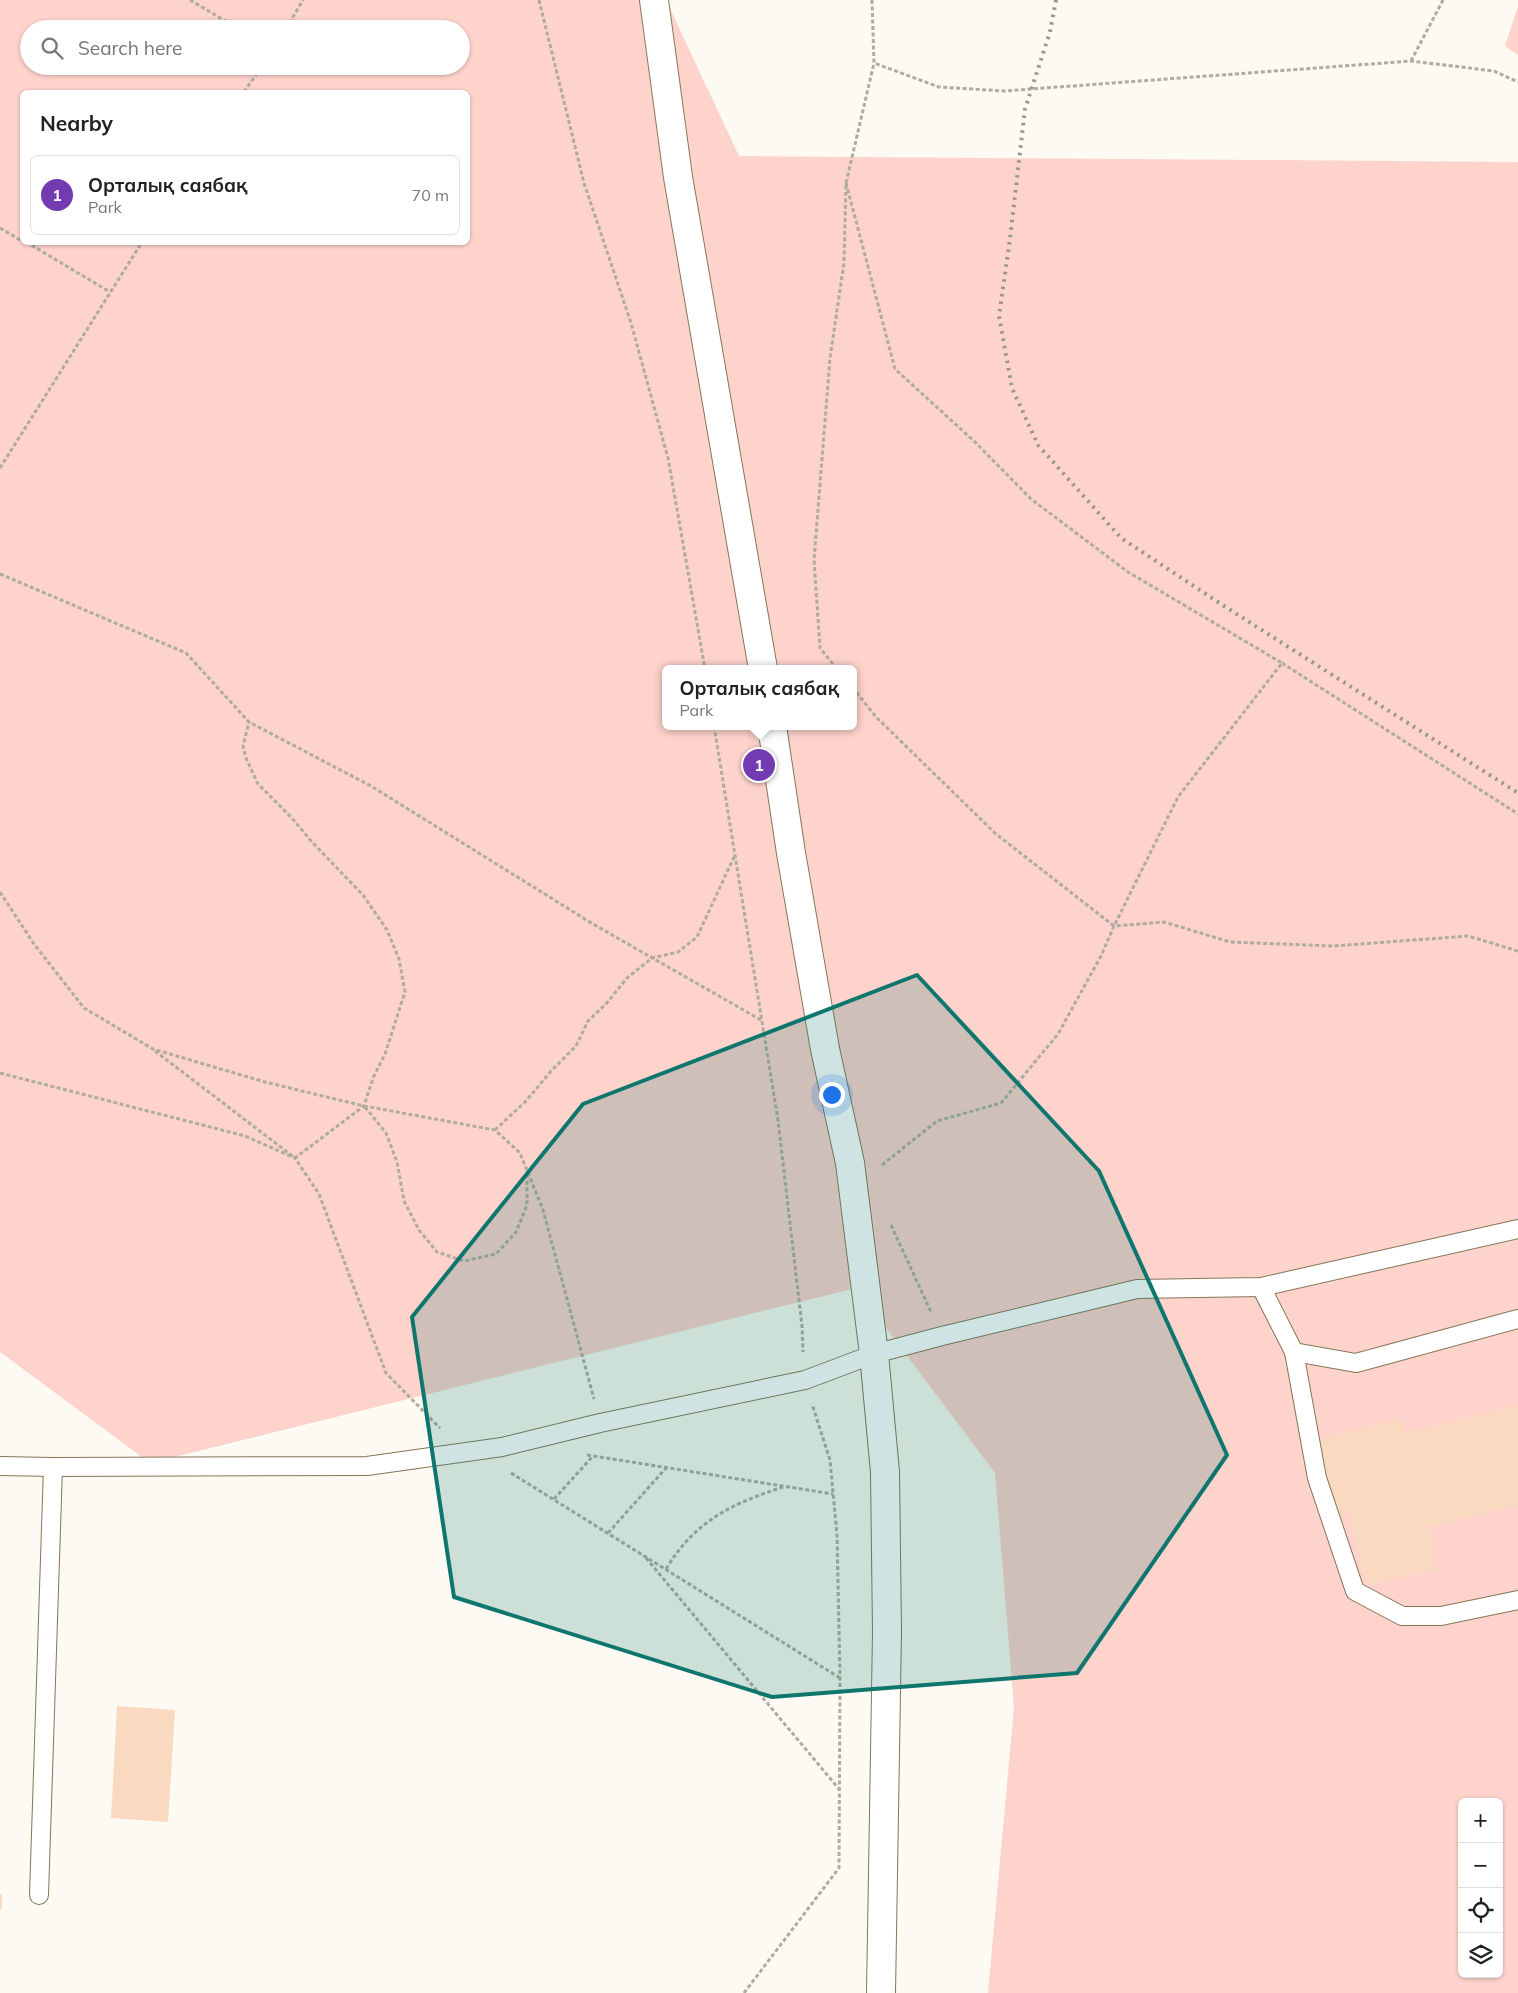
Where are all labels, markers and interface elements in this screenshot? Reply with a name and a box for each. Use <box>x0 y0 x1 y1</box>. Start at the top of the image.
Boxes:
search box <box>20 20 470 75</box>
icon: search <box>38 34 66 62</box>
text: Search here <box>78 36 182 60</box>
text: Nearby <box>40 110 113 136</box>
text: Орталық саябақ <box>88 173 248 197</box>
text: 1 <box>52 185 62 205</box>
text: 70 m <box>412 185 449 205</box>
text: Park <box>88 197 122 217</box>
popup <box>662 665 857 730</box>
text: Орталық саябақ <box>680 676 839 700</box>
text: Park <box>680 700 713 720</box>
pin: 1 <box>743 746 775 784</box>
your location <box>819 1082 845 1108</box>
map controls <box>1458 1798 1503 1978</box>
button: + <box>1458 1798 1503 1843</box>
button: − <box>1458 1843 1503 1888</box>
button: locate <box>1458 1888 1503 1933</box>
button: layers <box>1458 1933 1503 1978</box>

